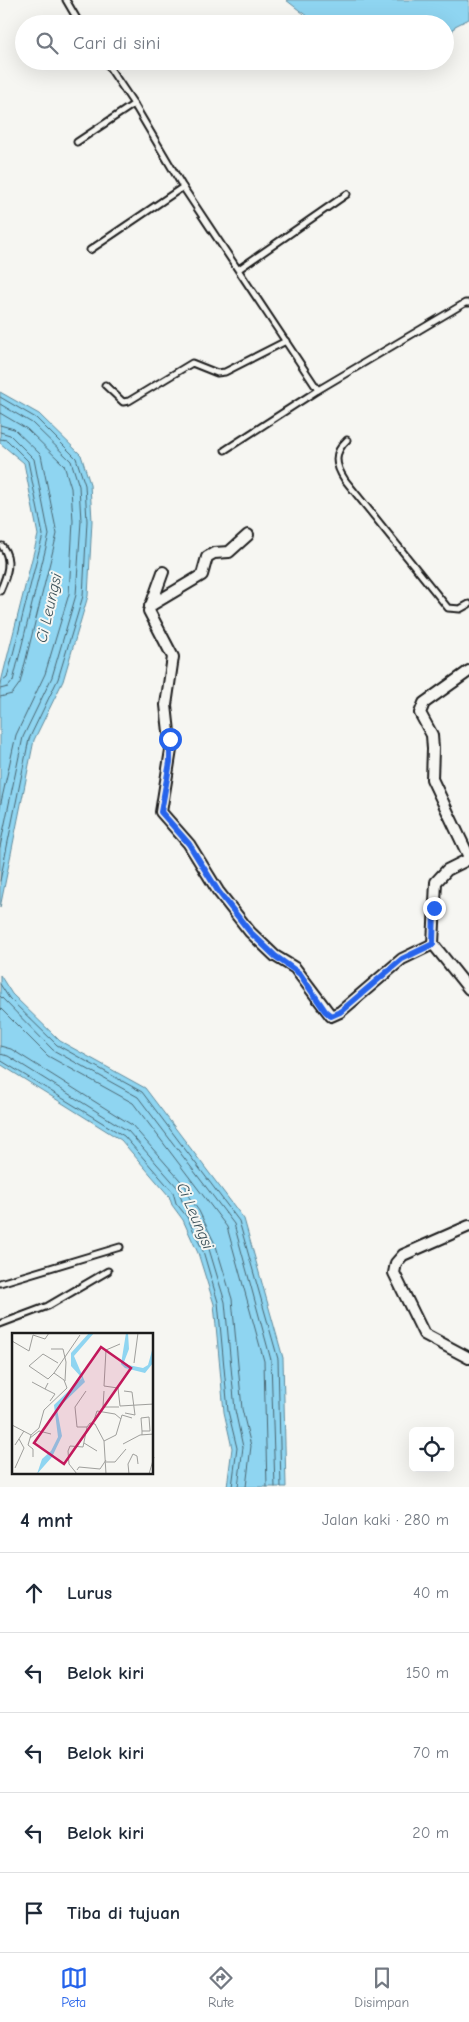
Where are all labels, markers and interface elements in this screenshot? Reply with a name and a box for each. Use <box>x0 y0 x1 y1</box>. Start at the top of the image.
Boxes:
search box <box>15 15 454 70</box>
icon: search <box>33 29 61 57</box>
text: Cari di sini <box>73 32 160 54</box>
water label: Ci Leungsi <box>32 571 66 644</box>
route start <box>159 728 182 751</box>
route end <box>423 897 446 920</box>
water label: Ci Leungsi <box>173 1180 217 1252</box>
inset map <box>12 1333 154 1474</box>
map controls <box>409 1427 454 1472</box>
button: locate <box>409 1427 454 1472</box>
text: 4 mnt <box>20 1508 72 1532</box>
text: Jalan kaki · 280 m <box>322 1511 449 1529</box>
icon: ahead <box>20 1579 48 1607</box>
text: Lurus <box>67 1582 112 1604</box>
text: 40 m <box>413 1584 449 1602</box>
icon: left <box>20 1659 48 1687</box>
text: Belok kiri <box>67 1662 144 1684</box>
text: 150 m <box>406 1664 449 1682</box>
icon: left <box>20 1739 48 1767</box>
text: Belok kiri <box>67 1742 144 1764</box>
text: 70 m <box>413 1744 449 1762</box>
icon: left <box>20 1819 48 1847</box>
text: Belok kiri <box>67 1822 144 1844</box>
text: 20 m <box>412 1824 449 1842</box>
icon: arrive <box>20 1899 48 1927</box>
text: Tiba di tujuan <box>67 1902 180 1924</box>
tab: Peta <box>60 1964 88 2011</box>
tab: Rute <box>207 1964 235 2011</box>
tab: Disimpan <box>354 1964 409 2011</box>

